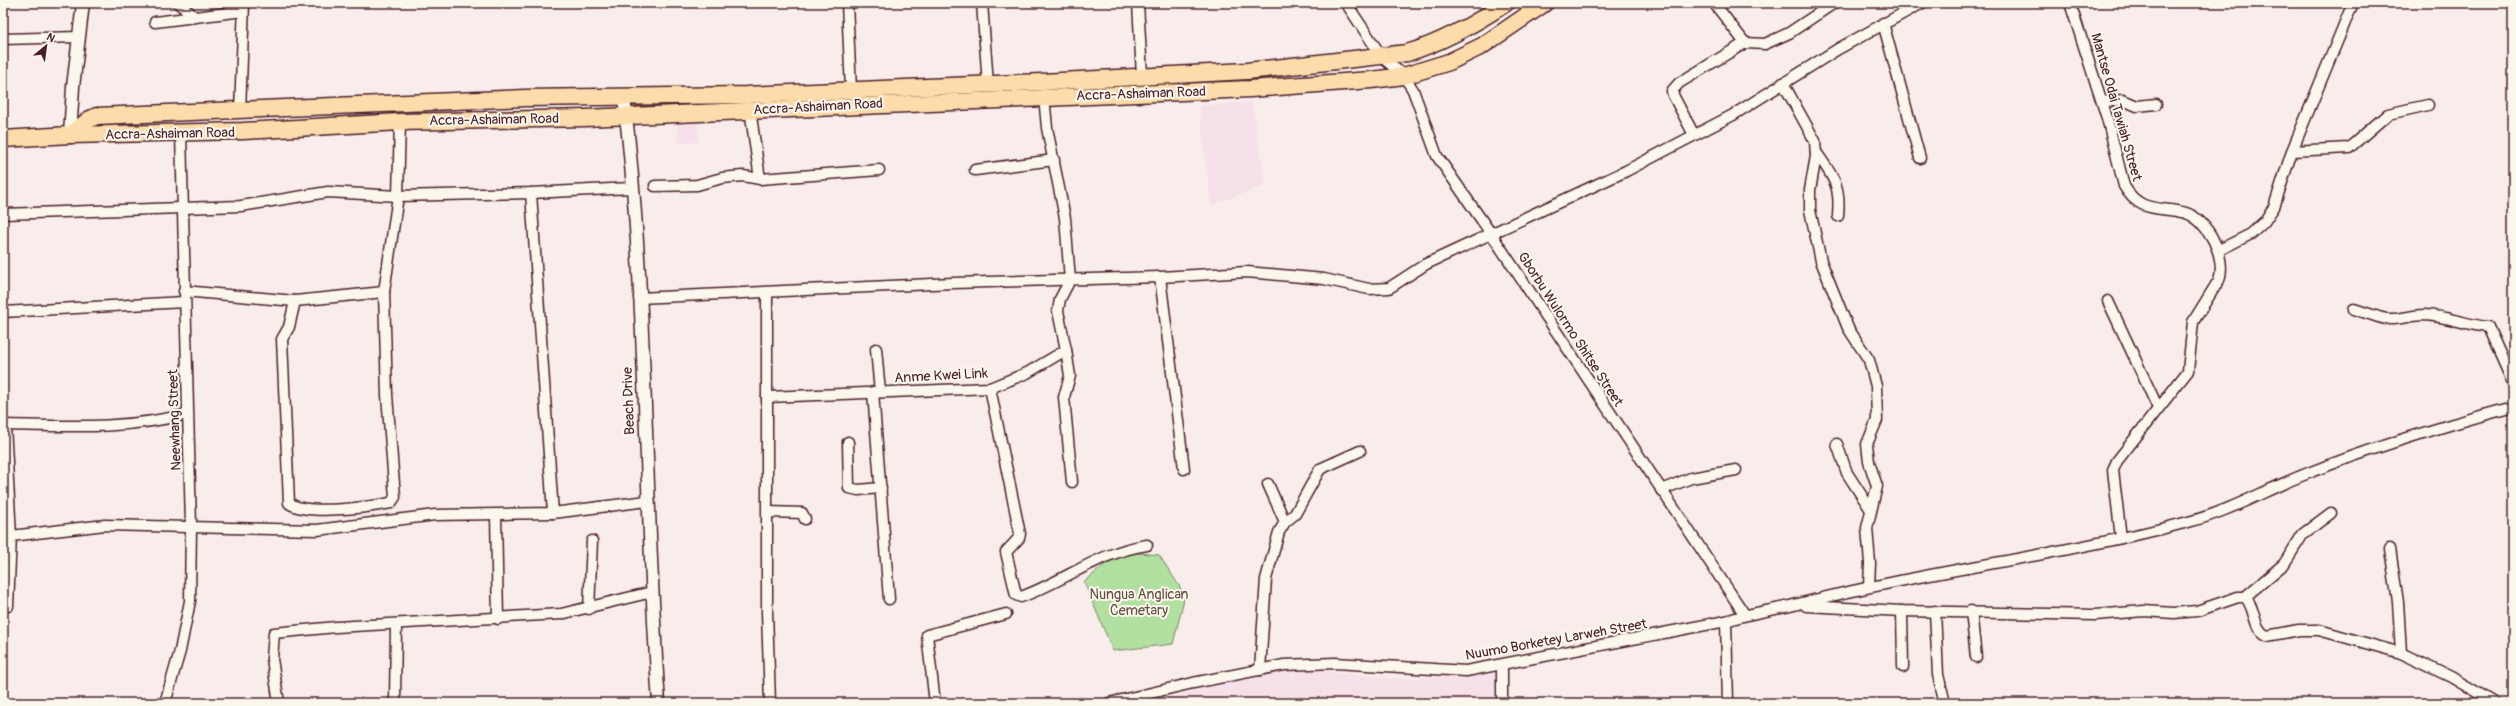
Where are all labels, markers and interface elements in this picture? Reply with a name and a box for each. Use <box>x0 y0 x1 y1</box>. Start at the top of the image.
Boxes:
north arrow <box>26 26 66 66</box>
text: N <box>44 30 58 45</box>
street label: Mantse Odai Tawiah Street <box>2087 31 2146 183</box>
street label: Accra-Ashaiman Road <box>1076 83 1206 104</box>
street label: Accra-Ashaiman Road <box>753 95 883 118</box>
street label: Accra-Ashaiman Road <box>429 110 559 129</box>
street label: Accra-Ashaiman Road <box>105 124 235 143</box>
street label: Gborbu Wulormo Shitse Street <box>1514 249 1627 410</box>
street label: Anme Kwei Link <box>894 365 988 386</box>
street label: Beach Drive <box>619 367 638 435</box>
street label: Neewhang Street <box>164 369 185 471</box>
park label: Nungua Anglican Cemetary <box>1089 586 1189 619</box>
street label: Nuumo Borketey Larweh Street <box>1464 615 1649 664</box>

